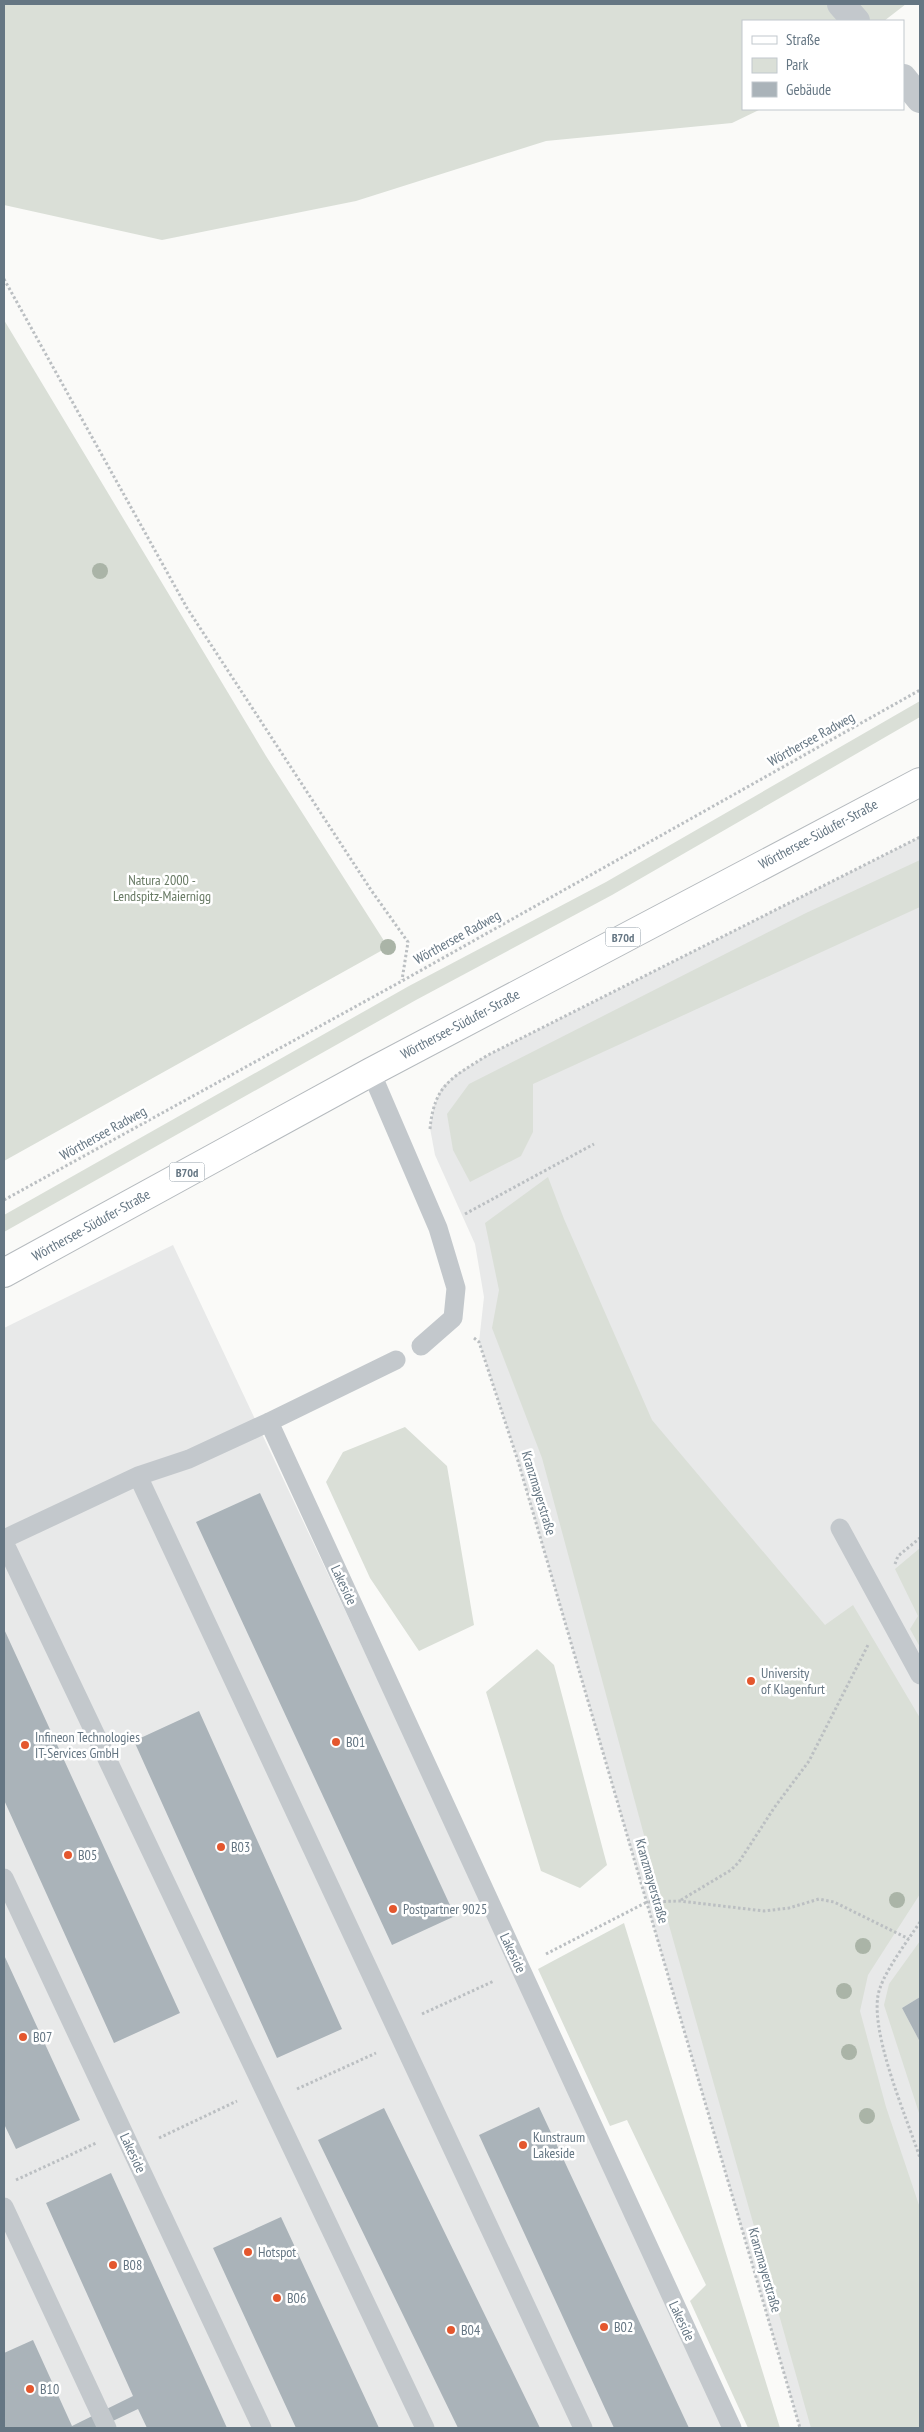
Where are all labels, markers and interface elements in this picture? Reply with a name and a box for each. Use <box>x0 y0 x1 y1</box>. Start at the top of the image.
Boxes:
legend <box>742 20 904 110</box>
text: Straße <box>786 30 820 49</box>
text: Park <box>786 55 808 74</box>
text: Gebäude <box>786 80 831 99</box>
street label: Wörthersee Radweg <box>765 708 857 770</box>
street label: Wörthersee-Südufer-Straße <box>755 795 881 873</box>
park label: Natura 2000 - Lendspitz-Maiernigg <box>113 871 211 905</box>
street label: Wörthersee Radweg <box>411 906 503 968</box>
road number: B70d <box>606 928 640 946</box>
street label: Wörthersee-Südufer-Straße <box>397 985 523 1063</box>
street label: Wörthersee Radweg <box>57 1102 149 1164</box>
road number: B70d <box>170 1162 204 1182</box>
street label: Wörthersee-Südufer-Straße <box>29 1185 153 1265</box>
street label: Kranzmayerstraße <box>518 1449 560 1538</box>
street label: Lakeside <box>327 1562 361 1608</box>
place label: University of Klagenfurt <box>761 1664 825 1698</box>
marker: University of Klagenfurt <box>745 1675 757 1687</box>
place label: Infineon Technologies IT-Services GmbH <box>35 1728 140 1762</box>
place label: B01 <box>346 1733 365 1751</box>
marker: B01 <box>330 1736 342 1748</box>
marker: Infineon Technologies IT-Services GmbH <box>19 1739 31 1751</box>
street label: Kranzmayerstraße <box>631 1836 673 1926</box>
place label: B03 <box>231 1838 250 1856</box>
marker: B03 <box>215 1841 227 1853</box>
place label: B05 <box>78 1846 97 1864</box>
marker: B05 <box>62 1849 74 1861</box>
place label: Postpartner 9025 <box>403 1900 487 1918</box>
marker: Postpartner 9025 <box>387 1903 399 1915</box>
street label: Lakeside <box>496 1930 530 1976</box>
place label: B07 <box>33 2028 52 2046</box>
marker: B07 <box>17 2031 29 2043</box>
place label: Kunstraum Lakeside <box>533 2128 585 2162</box>
street label: Lakeside <box>116 2130 150 2176</box>
marker: Kunstraum Lakeside <box>517 2139 529 2151</box>
street label: Kranzmayerstraße <box>744 2225 786 2315</box>
place label: Hotspot <box>258 2243 296 2261</box>
marker: Hotspot <box>242 2246 254 2258</box>
place label: B08 <box>123 2256 142 2274</box>
marker: B08 <box>107 2259 119 2271</box>
place label: B06 <box>287 2289 306 2307</box>
marker: B06 <box>271 2292 283 2304</box>
street label: Lakeside <box>665 2298 699 2344</box>
place label: B02 <box>614 2318 633 2336</box>
place label: B04 <box>461 2321 481 2339</box>
marker: B02 <box>598 2321 610 2333</box>
marker: B04 <box>445 2324 457 2336</box>
place label: B10 <box>40 2380 59 2398</box>
marker: B10 <box>24 2383 36 2395</box>

